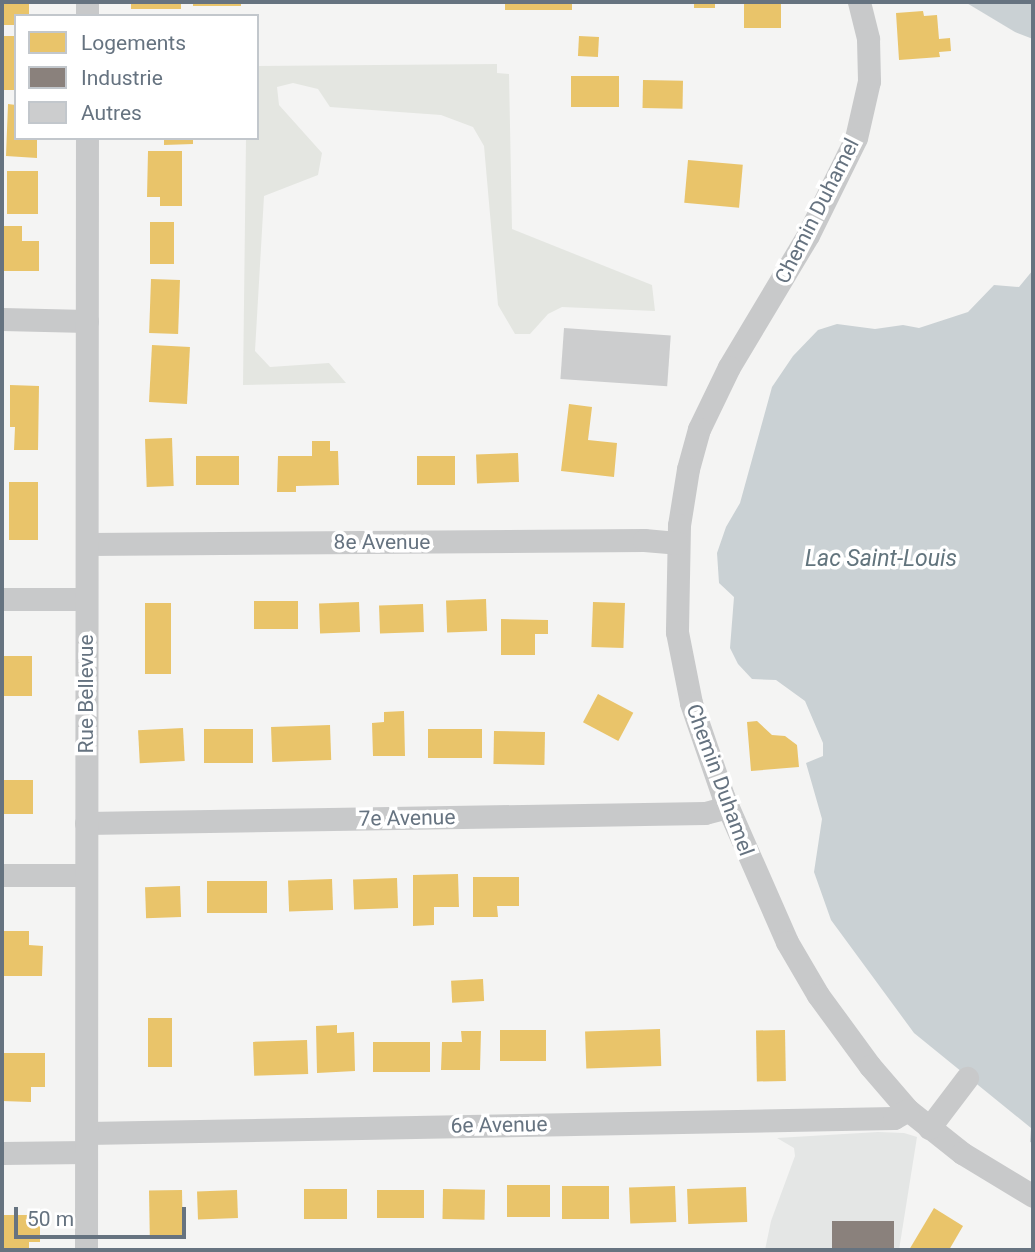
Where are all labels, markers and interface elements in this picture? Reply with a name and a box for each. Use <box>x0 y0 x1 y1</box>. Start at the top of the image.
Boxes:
legend <box>14 14 259 140</box>
text: Logements <box>81 31 186 55</box>
text: Industrie <box>81 66 163 90</box>
text: Autres <box>81 101 142 125</box>
street label: Chemin Duhamel <box>770 134 864 288</box>
street label: 8e Avenue <box>334 529 430 555</box>
water label: Lac Saint-Louis <box>805 545 957 573</box>
street label: Rue Bellevue <box>73 634 99 754</box>
street label: Chemin Duhamel <box>681 701 759 859</box>
street label: 7e Avenue <box>358 805 456 831</box>
street label: 6e Avenue <box>450 1112 548 1138</box>
scale bar <box>18 1192 189 1236</box>
text: 50 m <box>27 1207 74 1231</box>

